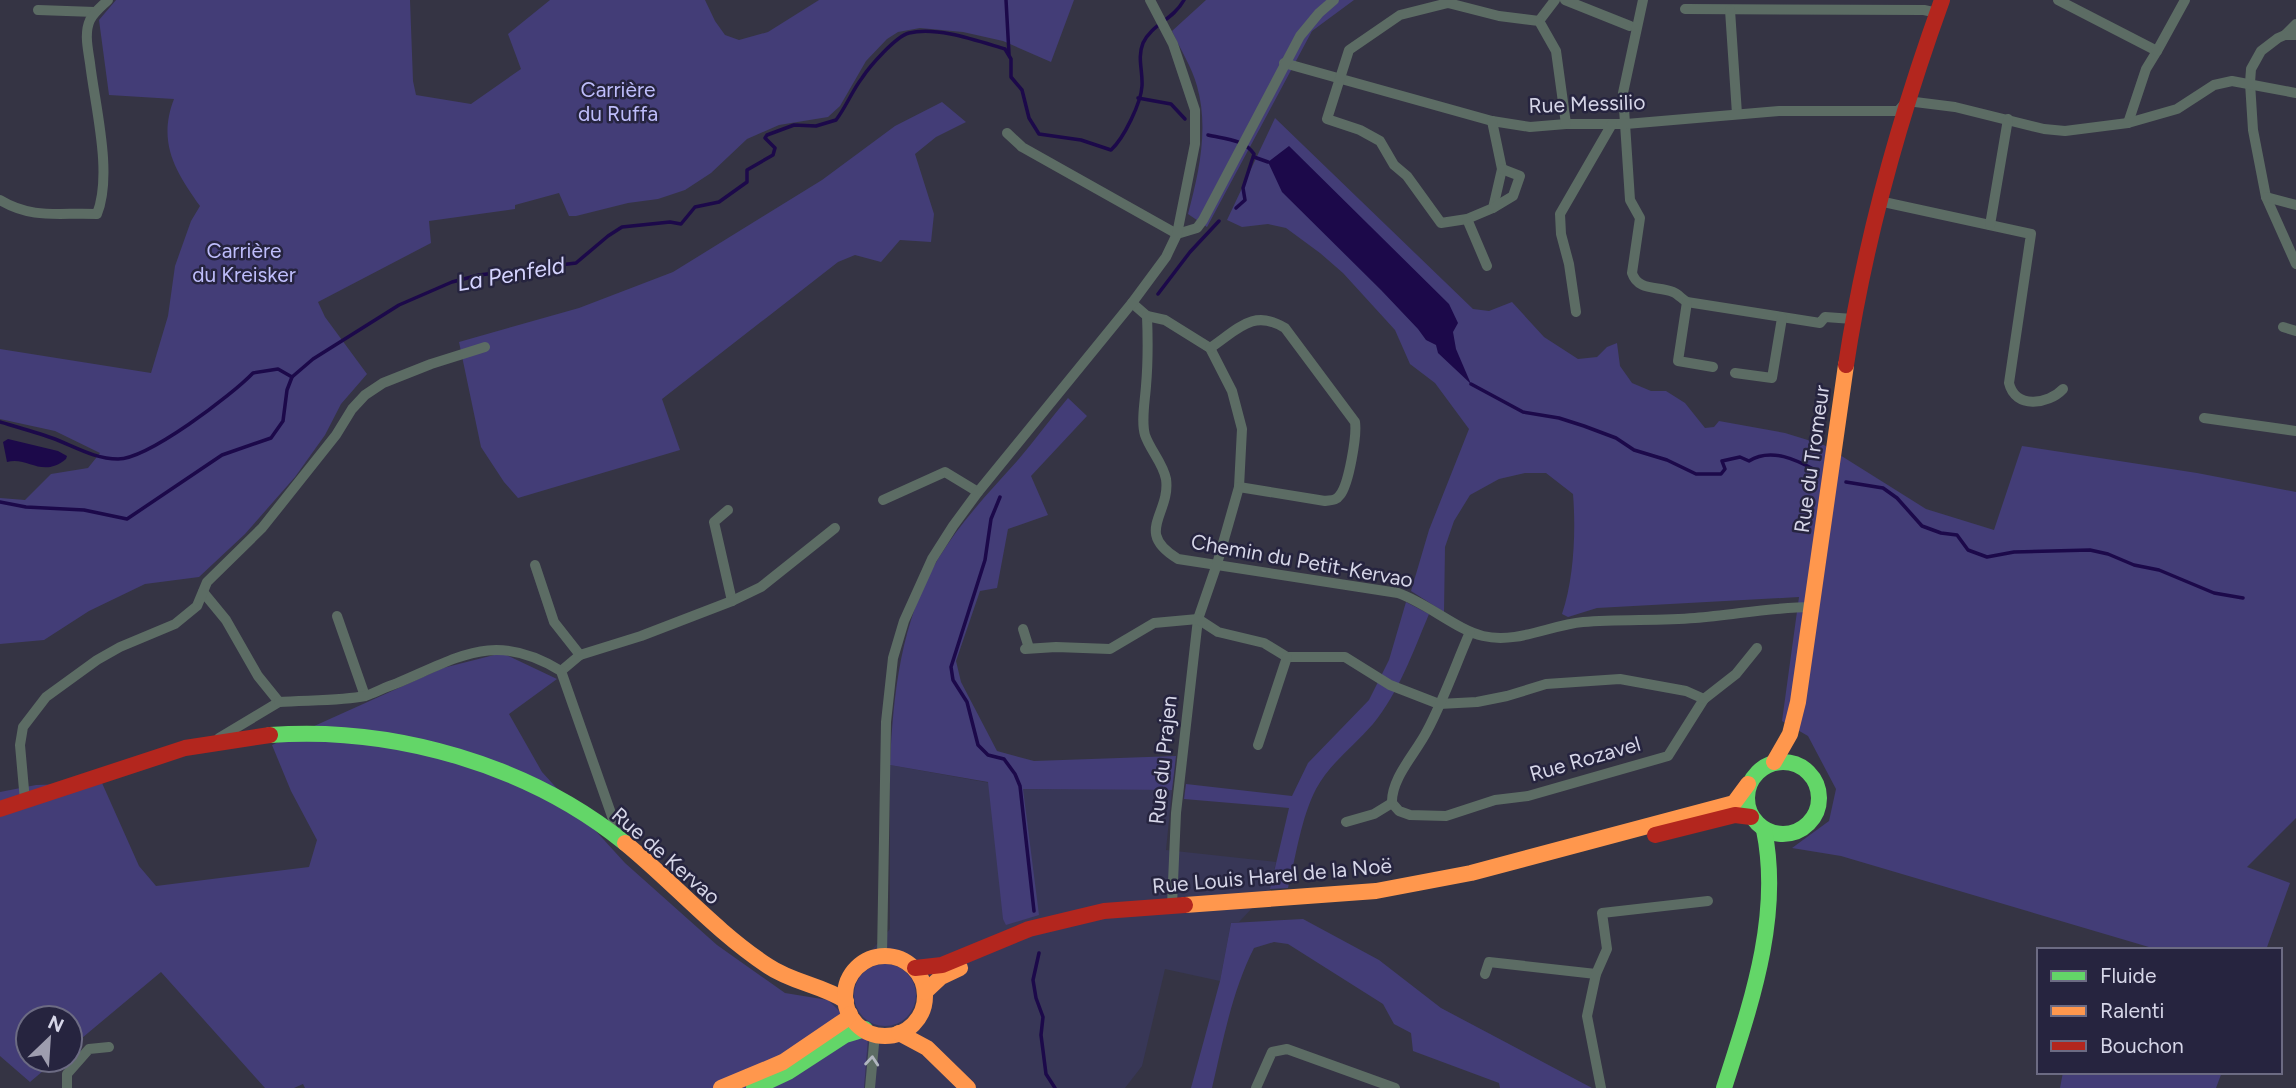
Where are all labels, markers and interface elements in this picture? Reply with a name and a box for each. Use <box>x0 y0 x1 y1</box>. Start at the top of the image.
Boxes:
park label: Carrière du Ruffa <box>578 77 658 126</box>
street label: Rue Messilio <box>1528 89 1646 118</box>
park label: Carrière du Kreisker <box>192 238 296 287</box>
water label: La Penfeld <box>455 251 568 297</box>
street label: Rue du Tromeur <box>1789 384 1834 534</box>
street label: Chemin du Petit-Kervao <box>1189 529 1415 592</box>
street label: Rue du Prajen <box>1143 694 1182 826</box>
street label: Rue Rozavel <box>1526 731 1643 786</box>
street label: Rue de Kervao <box>607 802 726 909</box>
street label: Rue Louis Harel de la Noë <box>1151 853 1393 898</box>
legend <box>2037 948 2282 1074</box>
text: Fluide <box>2100 963 2156 988</box>
text: Ralenti <box>2100 998 2164 1023</box>
north arrow <box>14 1004 84 1074</box>
text: N <box>44 1011 67 1038</box>
text: Bouchon <box>2100 1033 2184 1058</box>
one-way arrow <box>864 1055 879 1066</box>

